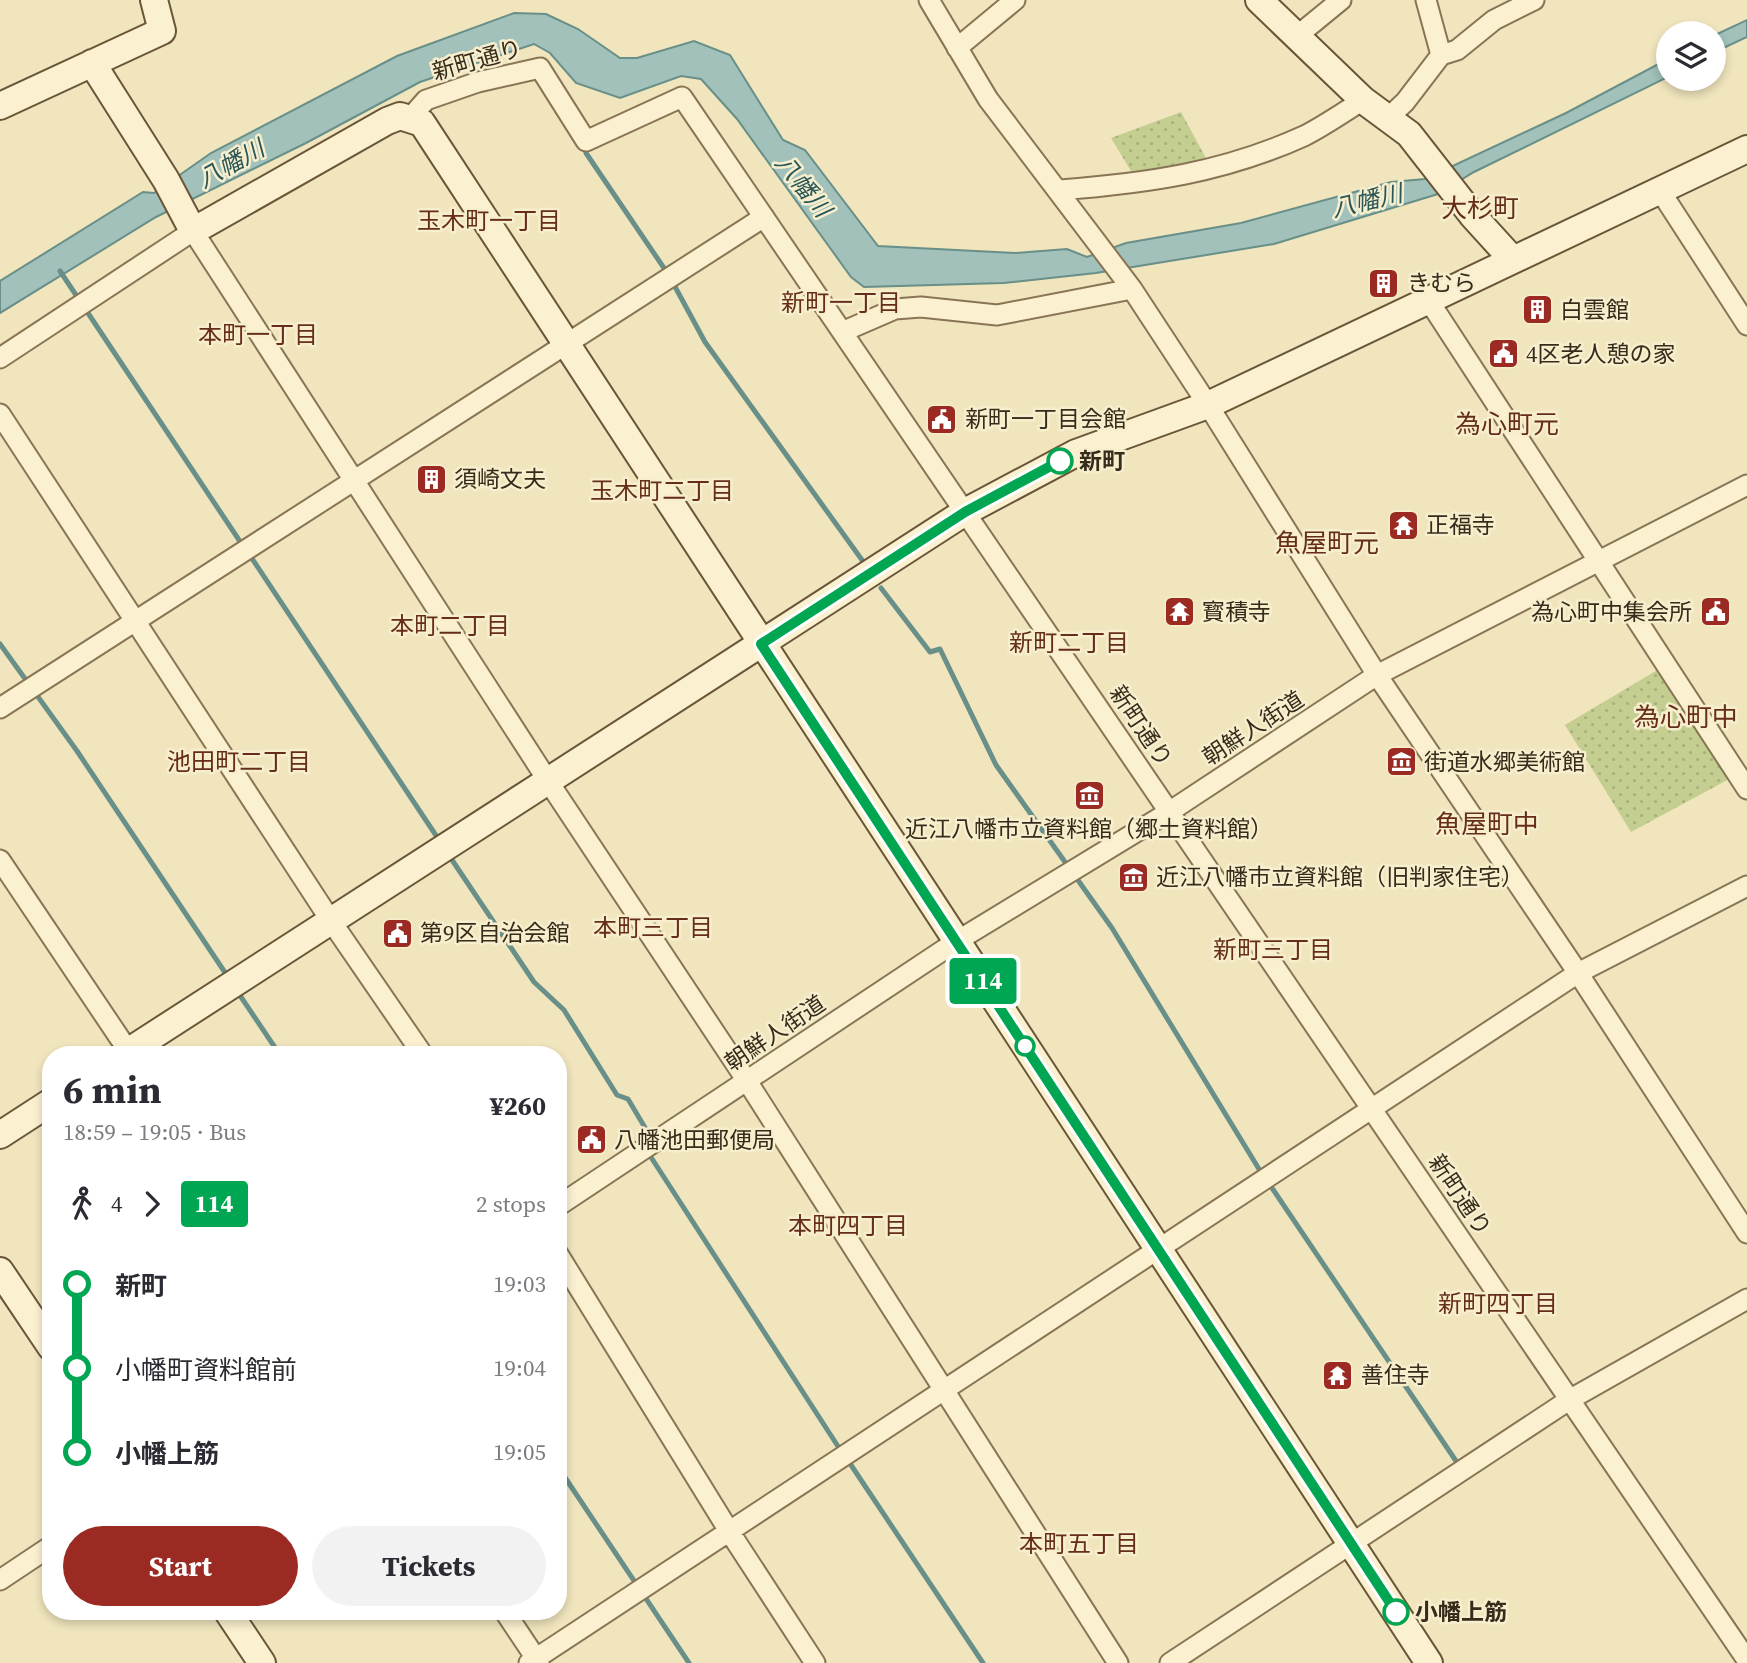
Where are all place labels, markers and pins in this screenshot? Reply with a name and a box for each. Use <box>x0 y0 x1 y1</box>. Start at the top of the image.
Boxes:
building icon: きむら <box>1367 266 1401 300</box>
place label: きむら <box>1407 267 1476 299</box>
building icon: 白雲館 <box>1520 293 1554 327</box>
place label: 白雲館 <box>1560 294 1629 326</box>
public building icon: 4区老人憩の家 <box>1486 337 1520 371</box>
place label: 4区老人憩の家 <box>1526 338 1676 370</box>
public building icon: 新町一丁目会館 <box>925 402 959 436</box>
place label: 新町一丁目会館 <box>965 403 1126 435</box>
place label: 新町 <box>1079 445 1125 477</box>
marker: 新町 <box>1047 448 1073 474</box>
building icon: 須崎文夫 <box>414 462 448 496</box>
place label: 須崎文夫 <box>454 463 546 495</box>
temple icon: 正福寺 <box>1386 508 1420 542</box>
place label: 正福寺 <box>1426 509 1495 541</box>
temple icon: 寳積寺 <box>1162 595 1196 629</box>
public building icon: 為心町中集会所 <box>1698 595 1732 629</box>
place label: 寳積寺 <box>1202 596 1271 628</box>
place label: 為心町中集会所 <box>1531 596 1692 628</box>
museum icon: 街道水郷美術館 <box>1384 745 1418 779</box>
place label: 街道水郷美術館 <box>1424 746 1585 778</box>
museum icon: 近江八幡市立資料館（郷土資料館） <box>1072 778 1106 812</box>
place label: 近江八幡市立資料館（郷土資料館） <box>905 813 1273 845</box>
museum icon: 近江八幡市立資料館（旧判家住宅） <box>1116 860 1150 894</box>
place label: 近江八幡市立資料館（旧判家住宅） <box>1156 861 1524 893</box>
public building icon: 第9区自治会館 <box>380 916 414 950</box>
place label: 第9区自治会館 <box>420 917 570 949</box>
unlabelled marker <box>1015 1036 1035 1056</box>
public building icon: 八幡池田郵便局 <box>574 1123 608 1157</box>
place label: 八幡池田郵便局 <box>614 1124 775 1156</box>
temple icon: 善住寺 <box>1321 1358 1355 1392</box>
place label: 善住寺 <box>1361 1359 1430 1391</box>
place label: 小幡上筋 <box>1415 1596 1507 1628</box>
marker: 小幡上筋 <box>1383 1599 1409 1625</box>

